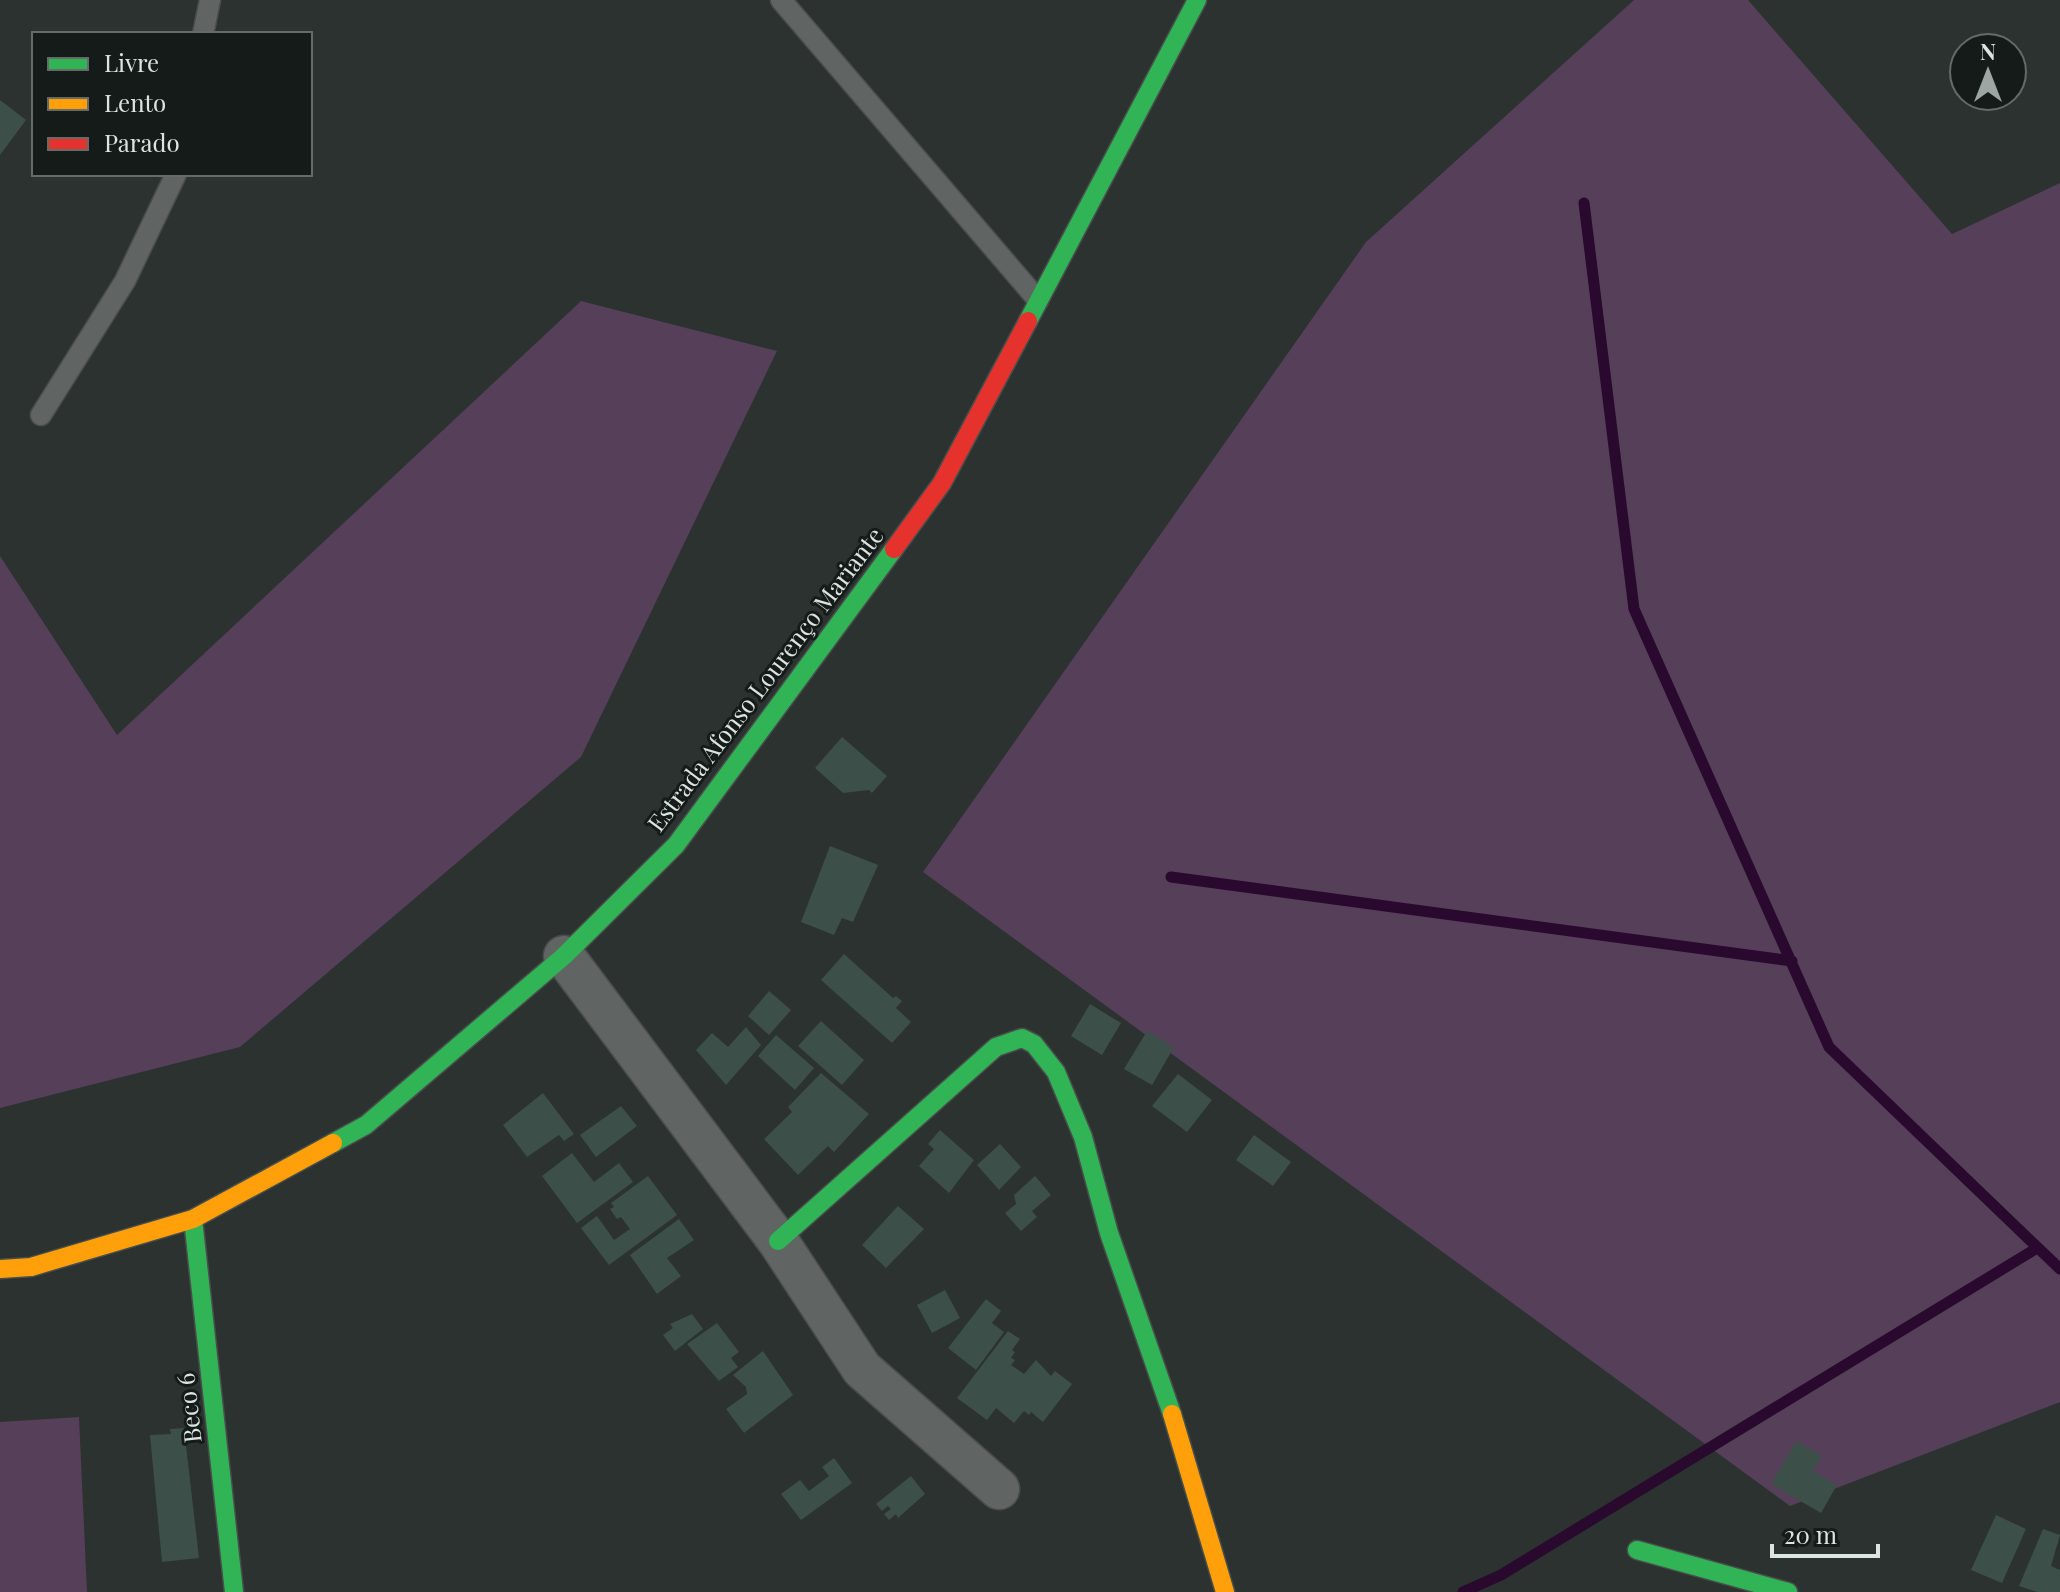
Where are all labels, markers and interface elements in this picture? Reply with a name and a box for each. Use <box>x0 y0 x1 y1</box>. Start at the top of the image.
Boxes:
legend <box>32 32 312 176</box>
north arrow <box>1948 32 2028 112</box>
text: N <box>1980 36 1996 66</box>
text: Livre <box>104 46 159 78</box>
text: Lento <box>104 86 166 118</box>
text: Parado <box>104 126 180 158</box>
street label: Estrada Afonso Lourenço Mariante <box>639 520 890 837</box>
street label: Beco 6 <box>168 1372 208 1445</box>
scale bar <box>1772 1508 1878 1558</box>
text: 20 m <box>1784 1518 1837 1550</box>

